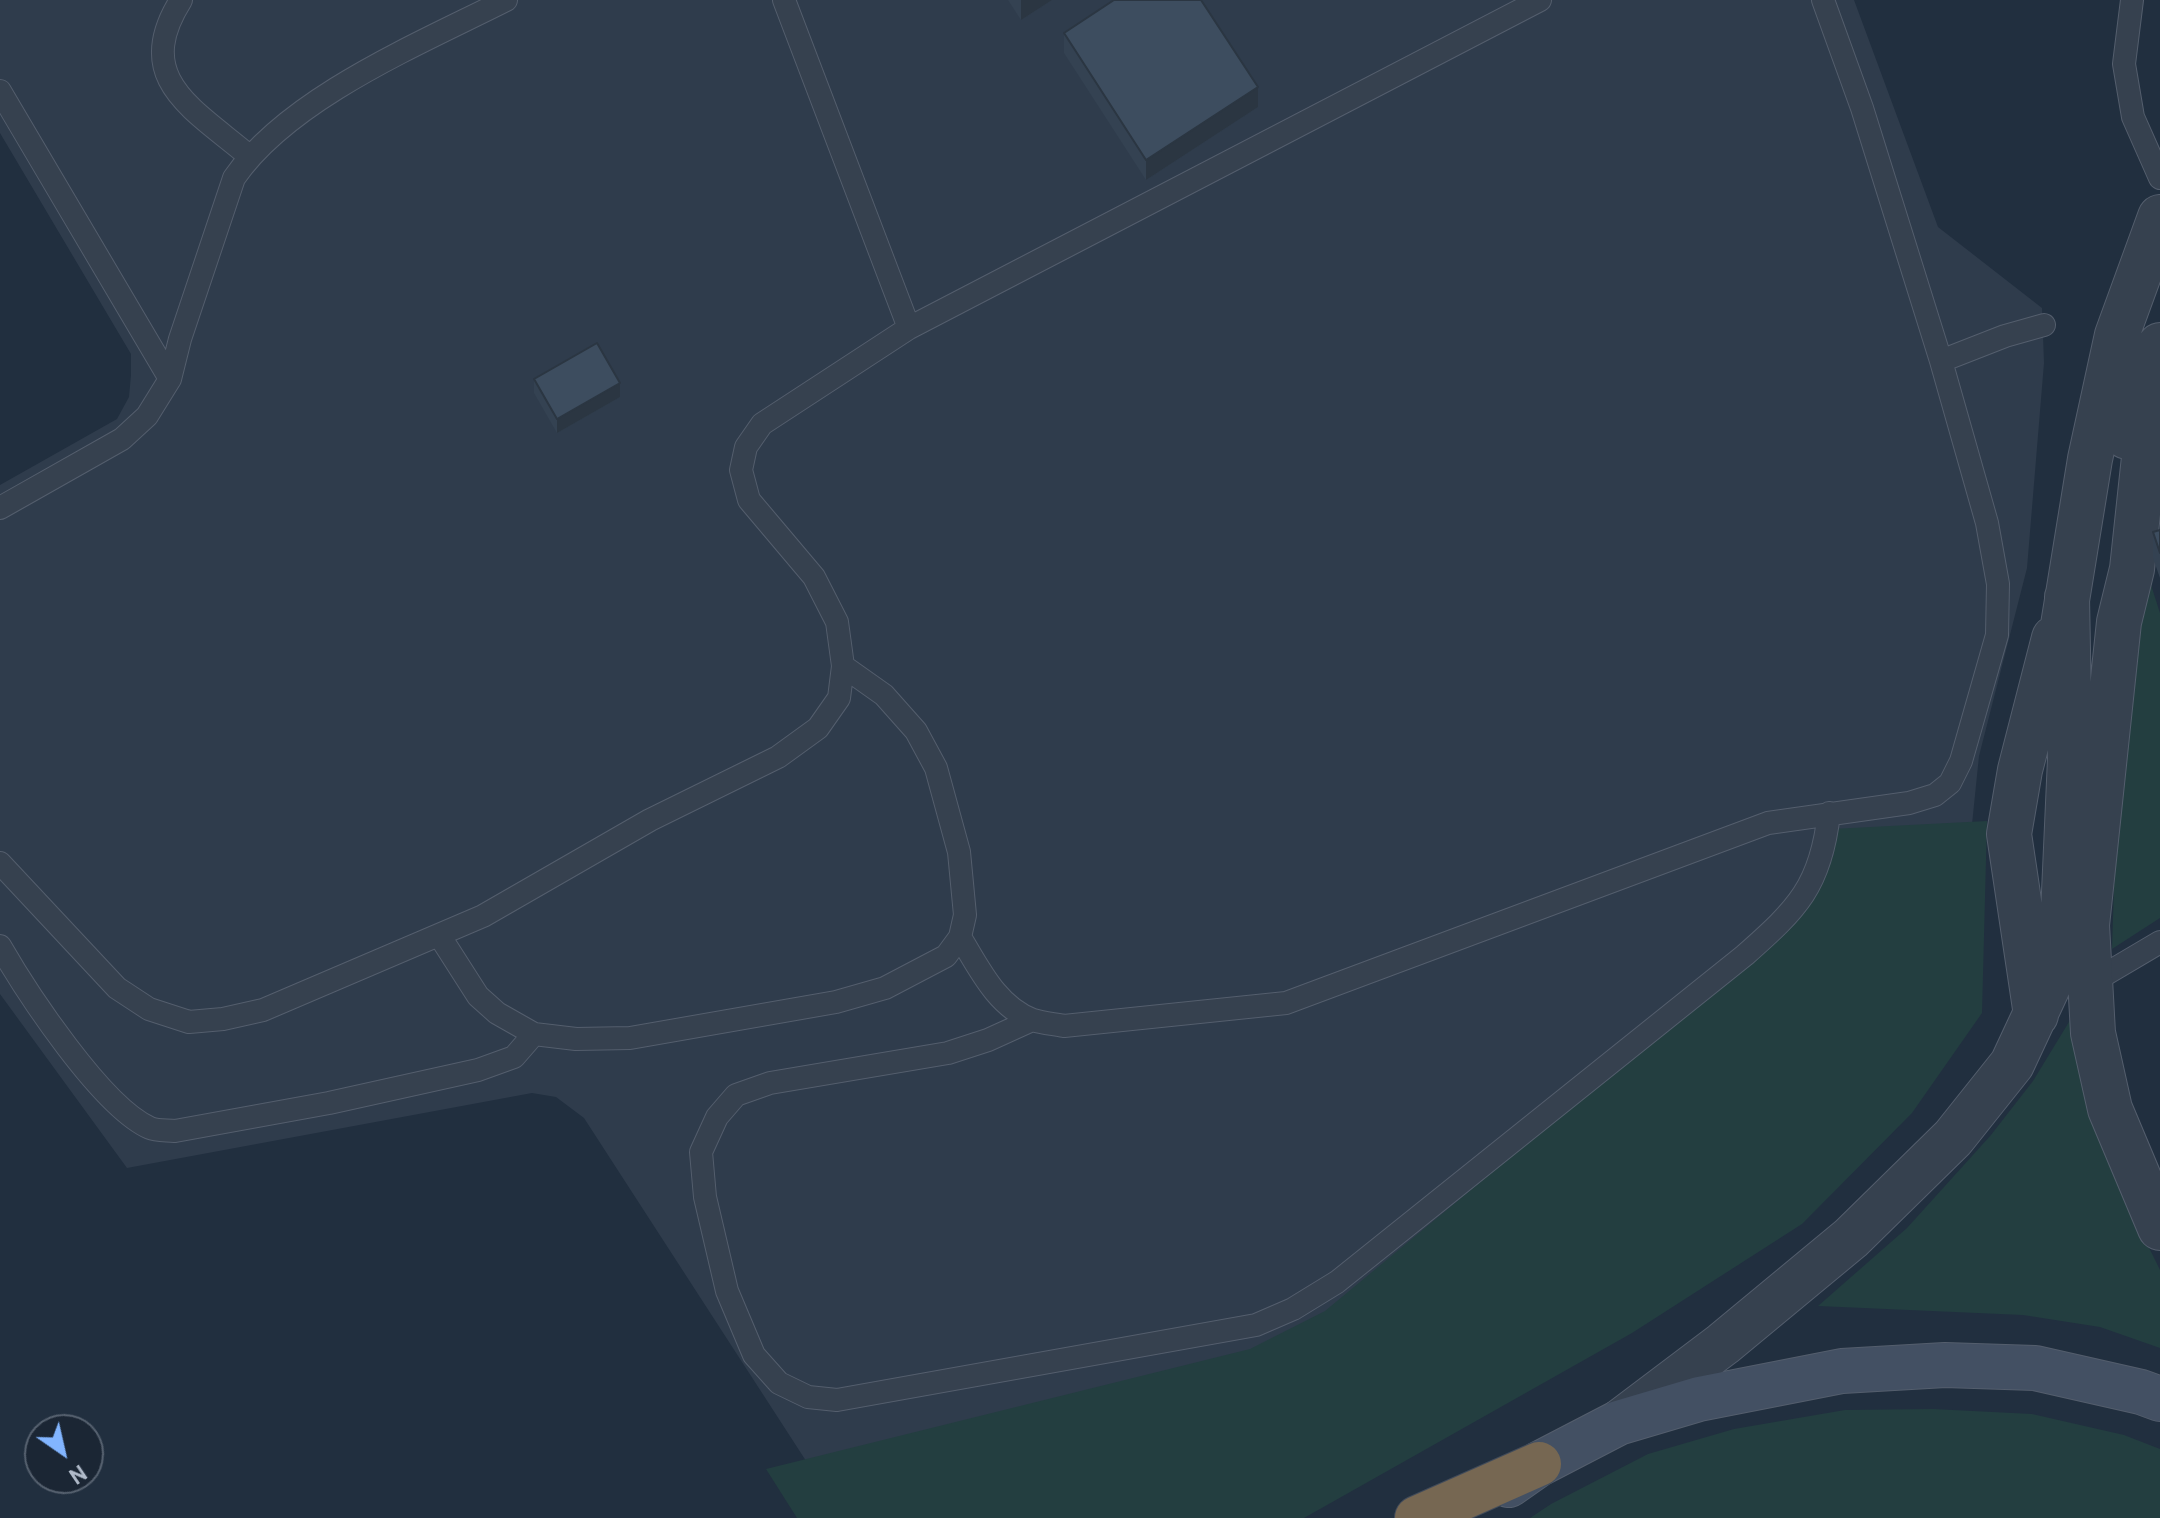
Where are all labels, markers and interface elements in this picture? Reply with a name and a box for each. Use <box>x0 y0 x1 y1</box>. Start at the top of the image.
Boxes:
north arrow <box>24 1414 104 1494</box>
text: N <box>62 1457 91 1488</box>

